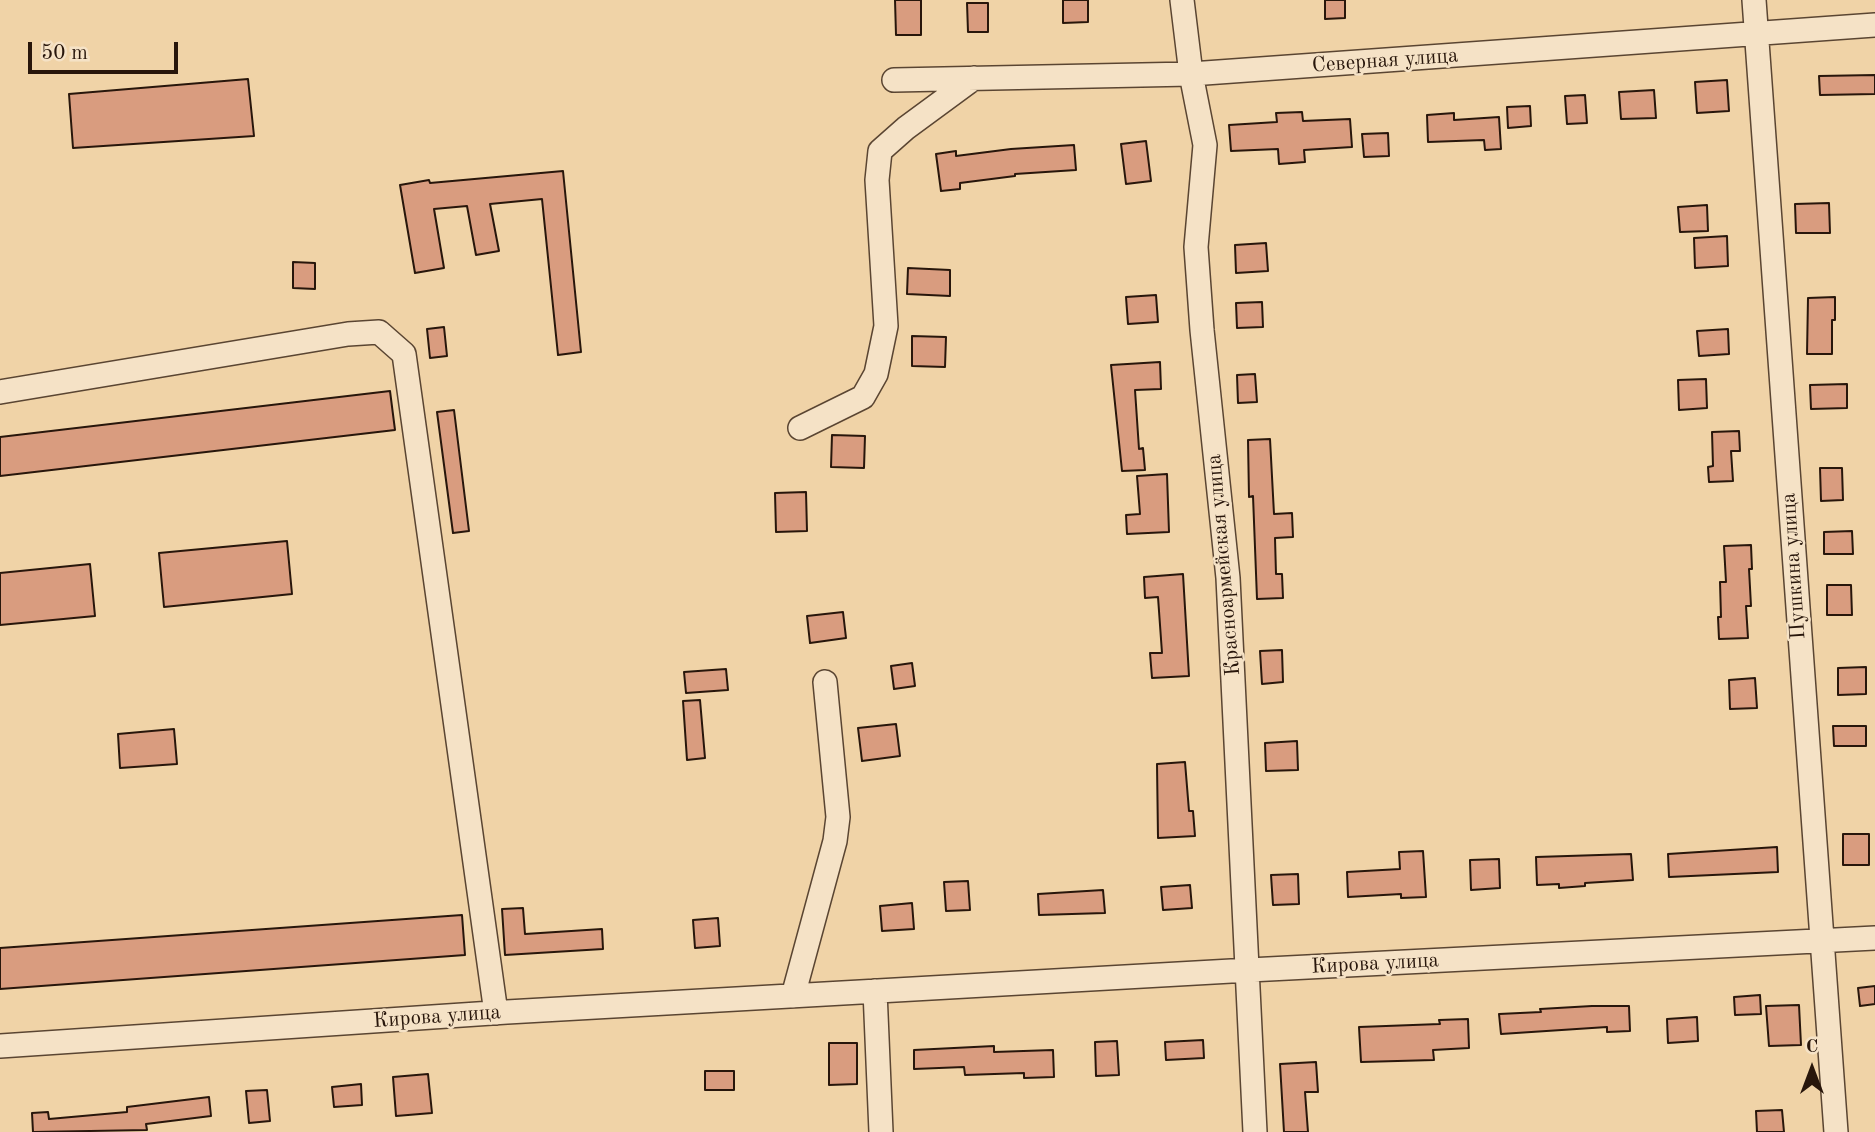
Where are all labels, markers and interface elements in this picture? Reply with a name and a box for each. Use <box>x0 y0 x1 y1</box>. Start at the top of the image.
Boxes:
scale bar <box>32 28 182 72</box>
text: 50 m <box>41 43 88 64</box>
street label: Северная улица <box>1311 43 1459 79</box>
street label: Красноармейская улица <box>1202 453 1246 677</box>
street label: Пушкина улица <box>1776 492 1812 640</box>
street label: Кирова улица <box>1310 948 1440 980</box>
street label: Кирова улица <box>372 1000 502 1034</box>
north arrow <box>1777 1034 1847 1104</box>
text: С <box>1806 1038 1818 1057</box>

